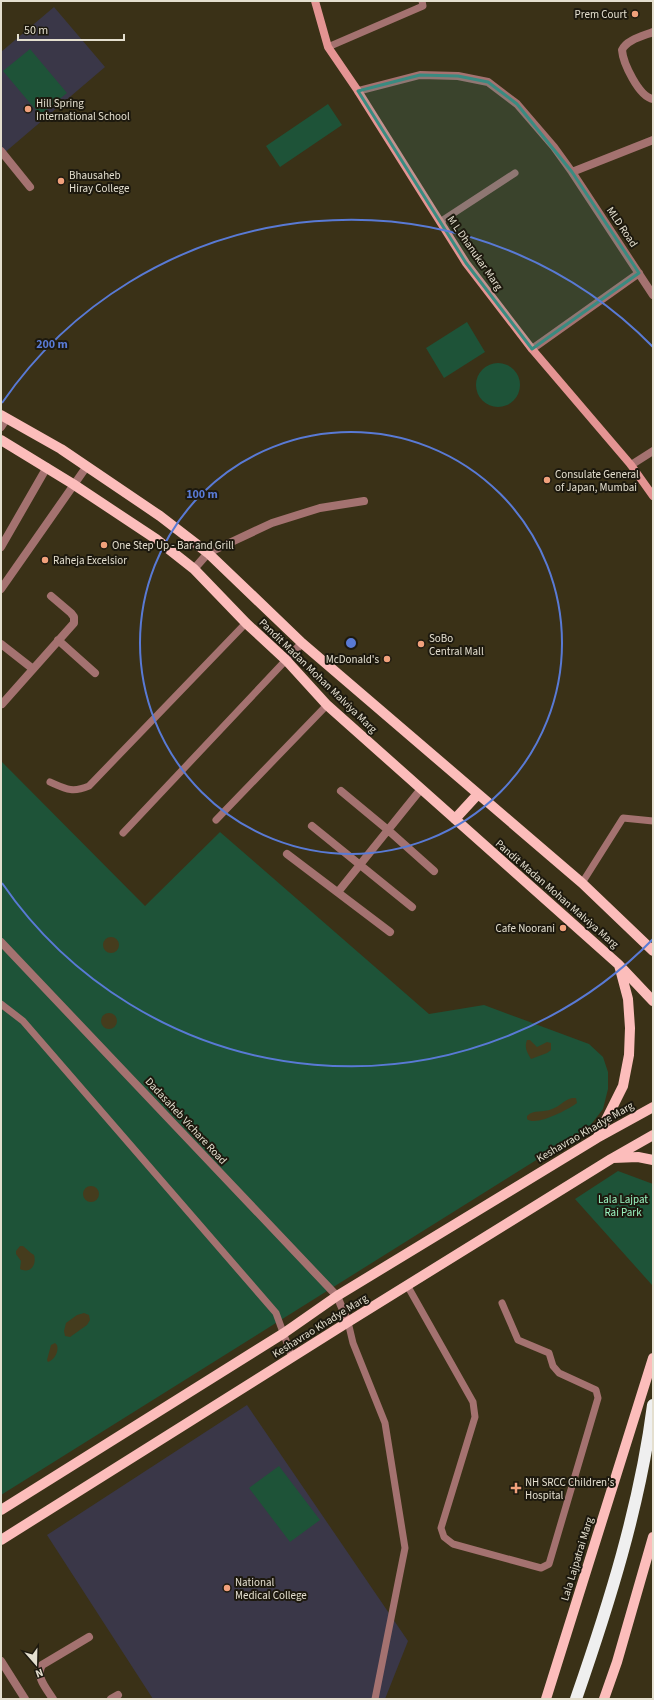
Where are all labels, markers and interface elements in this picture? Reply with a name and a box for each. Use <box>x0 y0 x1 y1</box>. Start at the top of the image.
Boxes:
place label: Prem Court <box>575 7 627 22</box>
marker: Prem Court <box>630 9 640 19</box>
scale bar <box>18 16 124 42</box>
text: 50 m <box>24 22 48 39</box>
place label: Hill Spring International School <box>36 96 130 124</box>
marker: Hill Spring International School <box>23 104 33 114</box>
place label: Bhausaheb Hiray College <box>69 168 130 196</box>
marker: Bhausaheb Hiray College <box>56 176 66 186</box>
street label: MLD Road <box>603 204 641 250</box>
street label: M L Dhanukar Marg <box>444 213 507 294</box>
text: 200 m <box>36 336 68 353</box>
place label: Consulate General of Japan, Mumbai <box>555 467 639 495</box>
marker: Consulate General of Japan, Mumbai <box>542 475 552 485</box>
text: 100 m <box>186 486 218 503</box>
place label: One Step Up - Bar and Grill <box>112 538 234 553</box>
marker: One Step Up - Bar and Grill <box>99 540 109 550</box>
place label: Raheja Excelsior <box>53 553 127 568</box>
marker: Raheja Excelsior <box>40 555 50 565</box>
street label: Pandit Madan Mohan Malviya Marg <box>256 615 381 737</box>
place label: SoBo Central Mall <box>429 631 484 659</box>
centre of rings <box>344 636 358 650</box>
marker: SoBo Central Mall <box>416 639 426 649</box>
place label: McDonald's <box>326 652 379 667</box>
marker: McDonald's <box>382 654 392 664</box>
street label: Pandit Madan Mohan Malviya Marg <box>492 836 622 952</box>
place label: Cafe Noorani <box>496 921 555 936</box>
marker: Cafe Noorani <box>558 923 568 933</box>
street label: Dadasaheb Vichare Road <box>142 1074 230 1168</box>
street label: Keshavrao Khadye Marg <box>534 1098 637 1166</box>
park label: Lala Lajpat Rai Park <box>598 1192 648 1220</box>
street label: Keshavrao Khadye Marg <box>269 1290 371 1361</box>
place label: NH SRCC Children's Hospital <box>525 1475 615 1503</box>
marker: NH SRCC Children's Hospital <box>510 1482 522 1494</box>
street label: Lala Lajpatrai Marg <box>557 1515 597 1603</box>
place label: National Medical College <box>235 1575 307 1603</box>
marker: National Medical College <box>222 1583 232 1593</box>
north arrow <box>16 1644 56 1684</box>
text: N <box>33 1665 45 1681</box>

